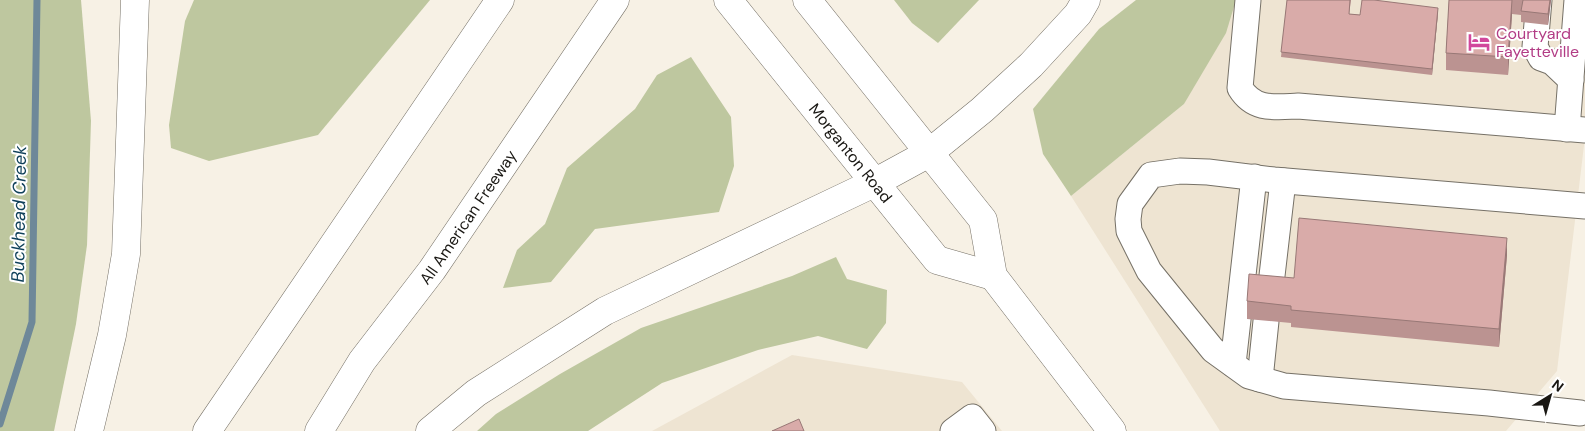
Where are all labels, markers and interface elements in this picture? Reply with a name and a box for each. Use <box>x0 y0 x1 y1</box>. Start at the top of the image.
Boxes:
place label: Courtyard Fayetteville <box>1496 23 1579 62</box>
hotel icon: Courtyard Fayetteville <box>1466 29 1492 55</box>
street label: Morganton Road <box>804 99 897 207</box>
water label: Buckhead Creek <box>6 145 32 283</box>
street label: All American Freeway <box>414 145 521 288</box>
north arrow <box>1525 371 1575 421</box>
text: N <box>1548 375 1567 396</box>

